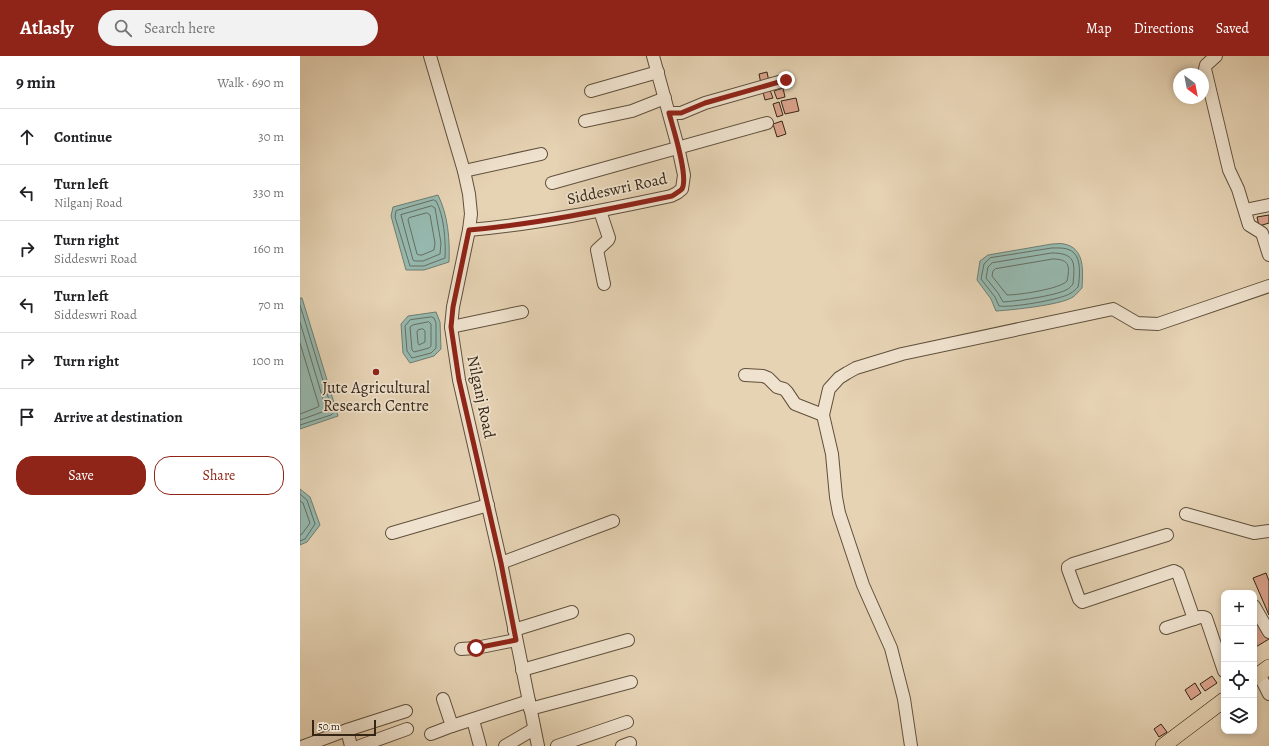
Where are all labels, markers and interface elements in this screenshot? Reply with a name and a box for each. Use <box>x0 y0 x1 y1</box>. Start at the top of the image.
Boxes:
search box <box>98 10 378 46</box>
text: Atlasly <box>20 15 74 41</box>
icon: search <box>112 17 134 39</box>
text: Search here <box>144 18 215 38</box>
text: Map <box>1086 19 1112 38</box>
text: Directions <box>1134 19 1194 38</box>
text: Saved <box>1216 19 1249 38</box>
north arrow <box>1173 68 1209 104</box>
text: 9 min <box>16 71 56 94</box>
route end <box>777 71 795 89</box>
text: Walk · 690 m <box>217 74 284 91</box>
icon: ahead <box>16 126 38 148</box>
text: Continue <box>54 127 112 147</box>
text: 30 m <box>258 128 284 145</box>
street label: Siddeswri Road <box>565 168 670 210</box>
text: Turn left <box>54 174 109 194</box>
icon: left <box>16 182 38 204</box>
text: 330 m <box>253 184 284 201</box>
text: Nilganj Road <box>54 194 122 211</box>
text: Turn right <box>54 230 119 250</box>
icon: right <box>16 238 38 260</box>
text: 160 m <box>253 240 284 257</box>
text: Siddeswri Road <box>54 250 137 267</box>
text: Turn left <box>54 286 109 306</box>
icon: left <box>16 294 38 316</box>
text: 70 m <box>258 296 284 313</box>
text: Siddeswri Road <box>54 306 137 323</box>
icon: right <box>16 350 38 372</box>
text: Turn right <box>54 351 119 371</box>
text: 100 m <box>252 352 284 369</box>
street label: Nilganj Road <box>461 353 501 441</box>
marker: Jute Agricultural Research Centre <box>371 367 381 377</box>
place label: Jute Agricultural Research Centre <box>322 377 430 417</box>
icon: arrive <box>16 406 38 428</box>
text: Arrive at destination <box>54 407 183 427</box>
button: Save <box>16 456 146 495</box>
button: Share <box>154 456 284 495</box>
map controls <box>1221 590 1257 734</box>
button: + <box>1221 590 1257 626</box>
button: − <box>1221 626 1257 662</box>
route start <box>467 639 485 657</box>
button: locate <box>1221 662 1257 698</box>
button: layers <box>1221 698 1257 734</box>
scale bar <box>312 718 376 737</box>
text: 50 m <box>318 719 340 734</box>

